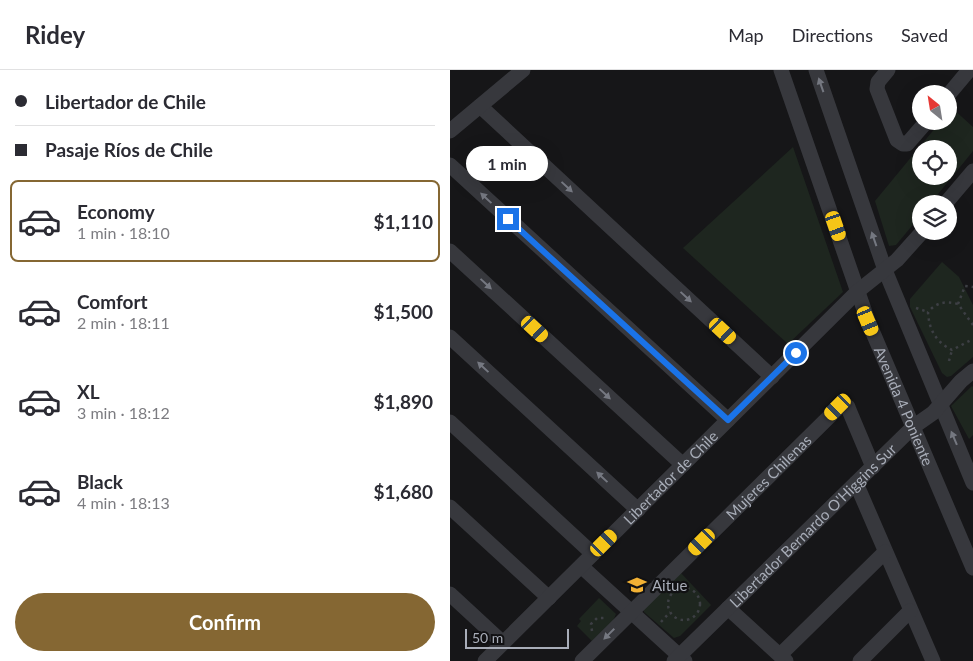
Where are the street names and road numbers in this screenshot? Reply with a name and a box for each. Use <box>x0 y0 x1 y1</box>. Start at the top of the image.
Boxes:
street label: Avenida 4 Poniente <box>871 344 937 468</box>
street label: Libertador de Chile <box>619 427 721 528</box>
street label: Mujeres Chilenas <box>722 431 815 523</box>
street label: Libertador Bernardo O'Higgins Sur <box>725 439 900 611</box>

